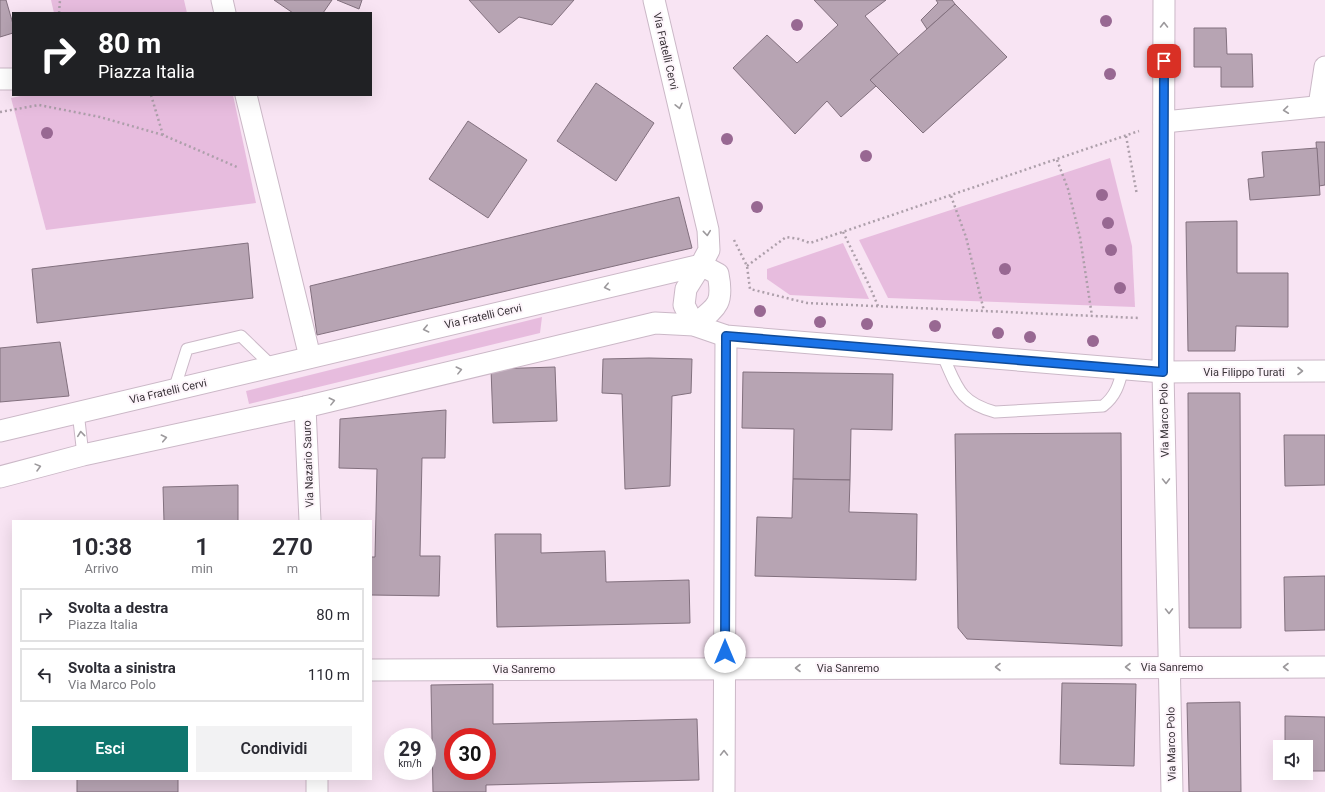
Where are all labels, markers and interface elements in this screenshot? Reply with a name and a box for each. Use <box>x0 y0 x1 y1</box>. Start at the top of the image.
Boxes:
street label: Via Fratelli Cervi <box>650 11 681 91</box>
one-way arrow <box>1160 22 1168 28</box>
text: 80 m <box>98 27 161 60</box>
icon: right <box>32 28 84 80</box>
pin <box>1147 44 1181 78</box>
icon: arrive <box>1153 50 1175 72</box>
text: Piazza Italia <box>98 61 195 82</box>
one-way arrow <box>674 103 682 109</box>
one-way arrow <box>1283 105 1289 114</box>
one-way arrow <box>703 230 712 236</box>
one-way arrow <box>604 282 611 290</box>
street label: Via Fratelli Cervi <box>443 301 523 332</box>
one-way arrow <box>423 325 430 333</box>
street label: Via Filippo Turati <box>1203 366 1285 379</box>
one-way arrow <box>455 367 462 375</box>
one-way arrow <box>1297 367 1303 375</box>
street label: Via Fratelli Cervi <box>128 376 208 407</box>
street label: Via Marco Polo <box>1157 383 1172 457</box>
one-way arrow <box>328 397 335 406</box>
street label: Via Nazario Sauro <box>300 420 317 508</box>
one-way arrow <box>77 431 86 437</box>
one-way arrow <box>161 434 167 442</box>
one-way arrow <box>34 463 41 472</box>
one-way arrow <box>1161 478 1170 484</box>
text: 10:38 <box>71 533 132 561</box>
text: 1 <box>195 533 209 561</box>
text: 270 <box>272 533 313 561</box>
text: Arrivo <box>85 561 119 576</box>
text: min <box>191 561 213 576</box>
text: m <box>287 561 298 576</box>
text: Svolta a destra <box>68 599 168 617</box>
icon: right <box>34 604 56 626</box>
text: 80 m <box>316 606 350 624</box>
one-way arrow <box>1164 608 1173 614</box>
text: Piazza Italia <box>68 617 138 632</box>
position arrow <box>704 631 746 673</box>
text: Svolta a sinistra <box>68 659 176 677</box>
street label: Via Sanremo <box>1141 661 1203 674</box>
street label: Via Sanremo <box>817 662 879 675</box>
street label: Via Sanremo <box>493 663 555 676</box>
one-way arrow <box>995 663 1001 671</box>
one-way arrow <box>1125 663 1131 671</box>
one-way arrow <box>1283 663 1289 671</box>
icon: left <box>34 664 56 686</box>
one-way arrow <box>795 664 801 672</box>
text: 110 m <box>308 666 350 684</box>
text: Via Marco Polo <box>68 677 156 692</box>
street label: Via Marco Polo <box>1164 707 1179 781</box>
button: Esci <box>32 726 188 772</box>
button: Condividi <box>196 726 352 772</box>
speed limit sign: 30 <box>444 728 496 780</box>
text: 29 <box>399 737 421 761</box>
map controls <box>1273 740 1313 780</box>
button: sound <box>1273 740 1313 780</box>
one-way arrow <box>720 750 728 756</box>
text: km/h <box>398 758 422 769</box>

